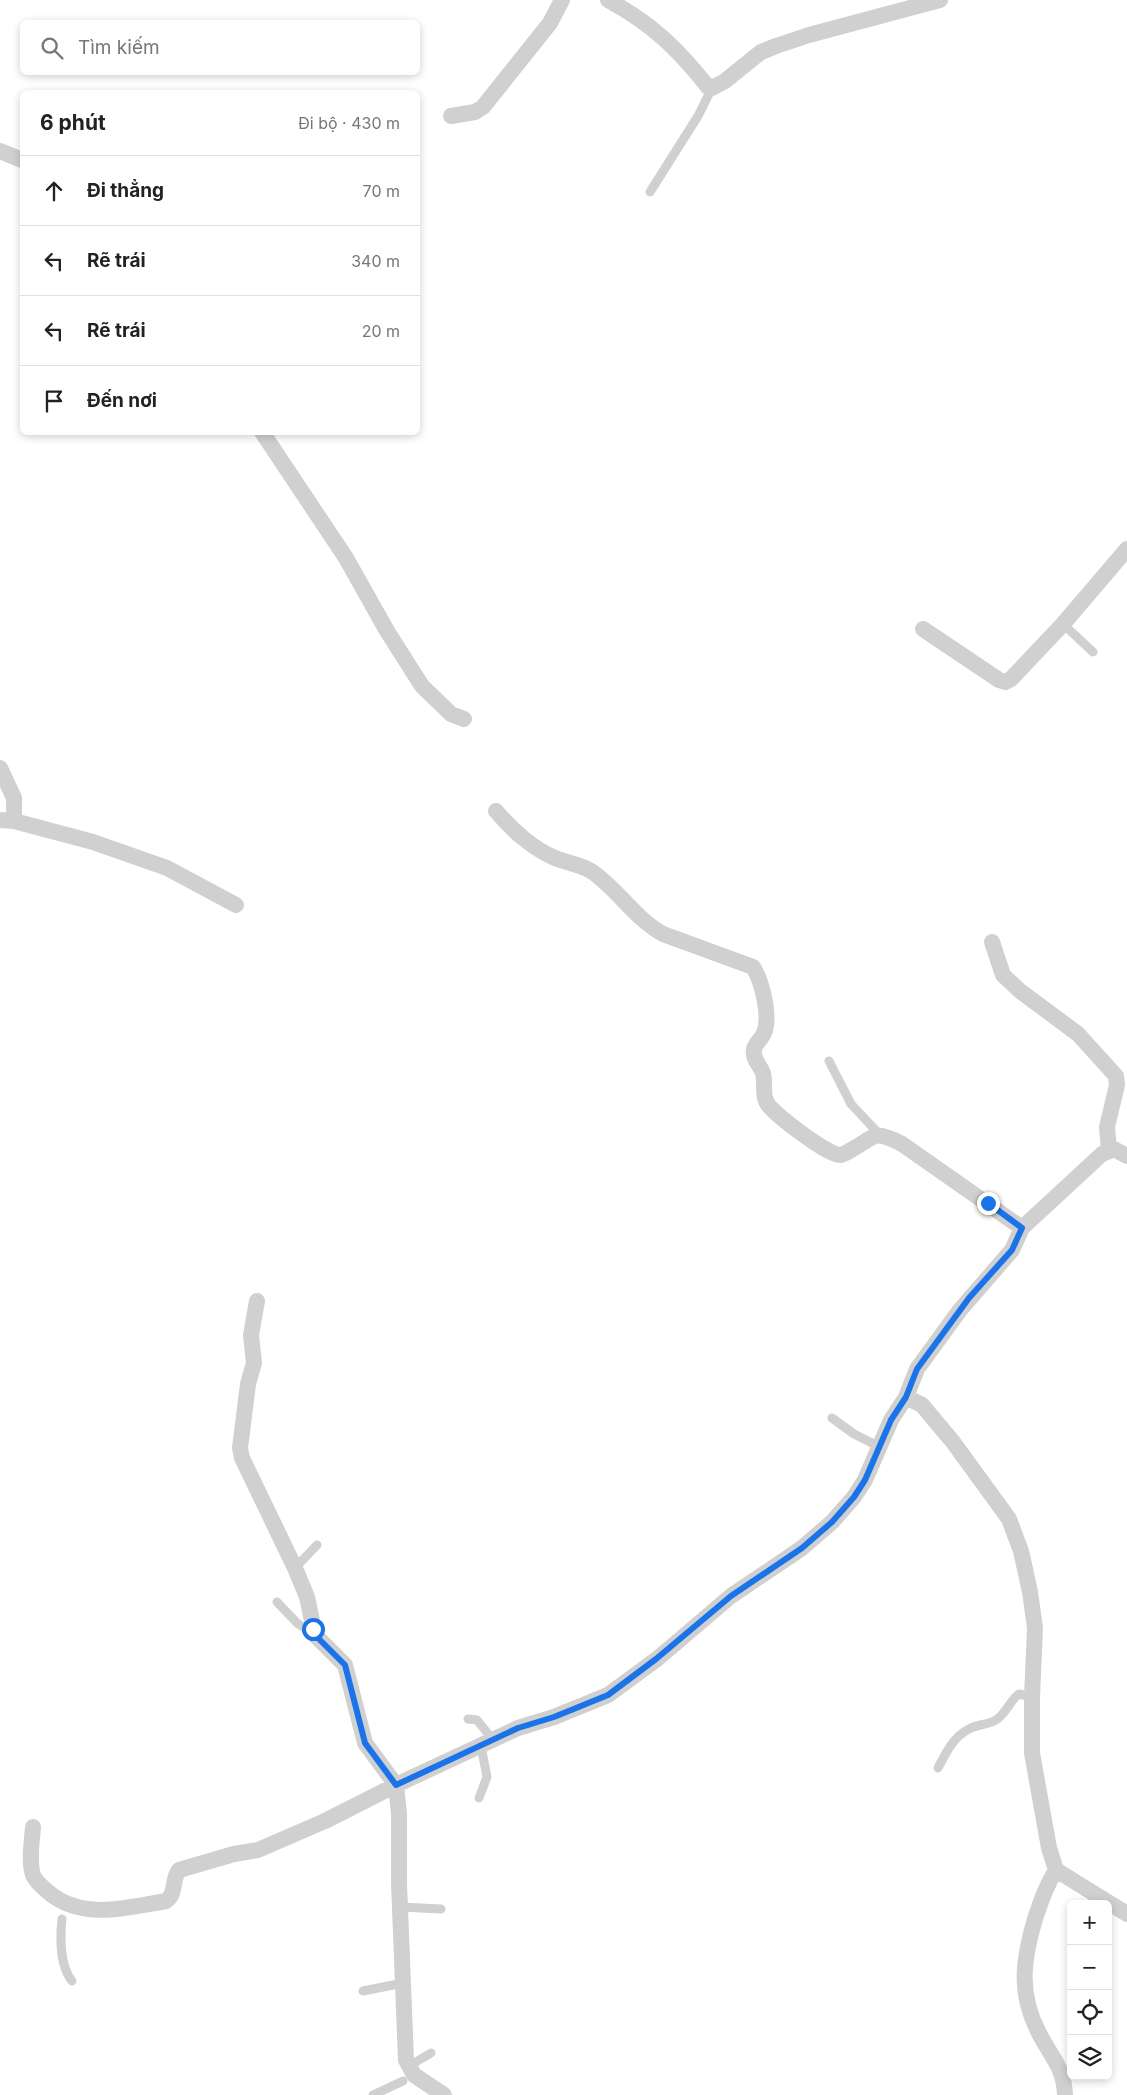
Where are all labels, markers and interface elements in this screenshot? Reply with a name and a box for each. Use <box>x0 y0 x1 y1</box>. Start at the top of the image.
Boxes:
search box <box>20 20 420 75</box>
icon: search <box>38 34 66 62</box>
text: Tìm kiếm <box>78 36 160 59</box>
text: 6 phút <box>40 110 106 135</box>
text: Đi bộ · 430 m <box>298 113 400 133</box>
icon: ahead <box>40 177 68 205</box>
text: Đi thẳng <box>87 179 164 202</box>
text: 70 m <box>363 181 400 201</box>
icon: left <box>40 247 68 275</box>
text: Rẽ trái <box>87 249 146 272</box>
text: 340 m <box>351 251 400 271</box>
icon: left <box>40 317 68 345</box>
text: Rẽ trái <box>87 319 146 342</box>
text: 20 m <box>362 321 400 341</box>
icon: arrive <box>40 387 68 415</box>
text: Đến nơi <box>87 389 157 412</box>
route end <box>977 1192 1000 1215</box>
route start <box>302 1618 325 1641</box>
map controls <box>1067 1900 1112 2080</box>
button: + <box>1067 1900 1112 1945</box>
button: − <box>1067 1945 1112 1990</box>
button: locate <box>1067 1990 1112 2035</box>
button: layers <box>1067 2035 1112 2080</box>

